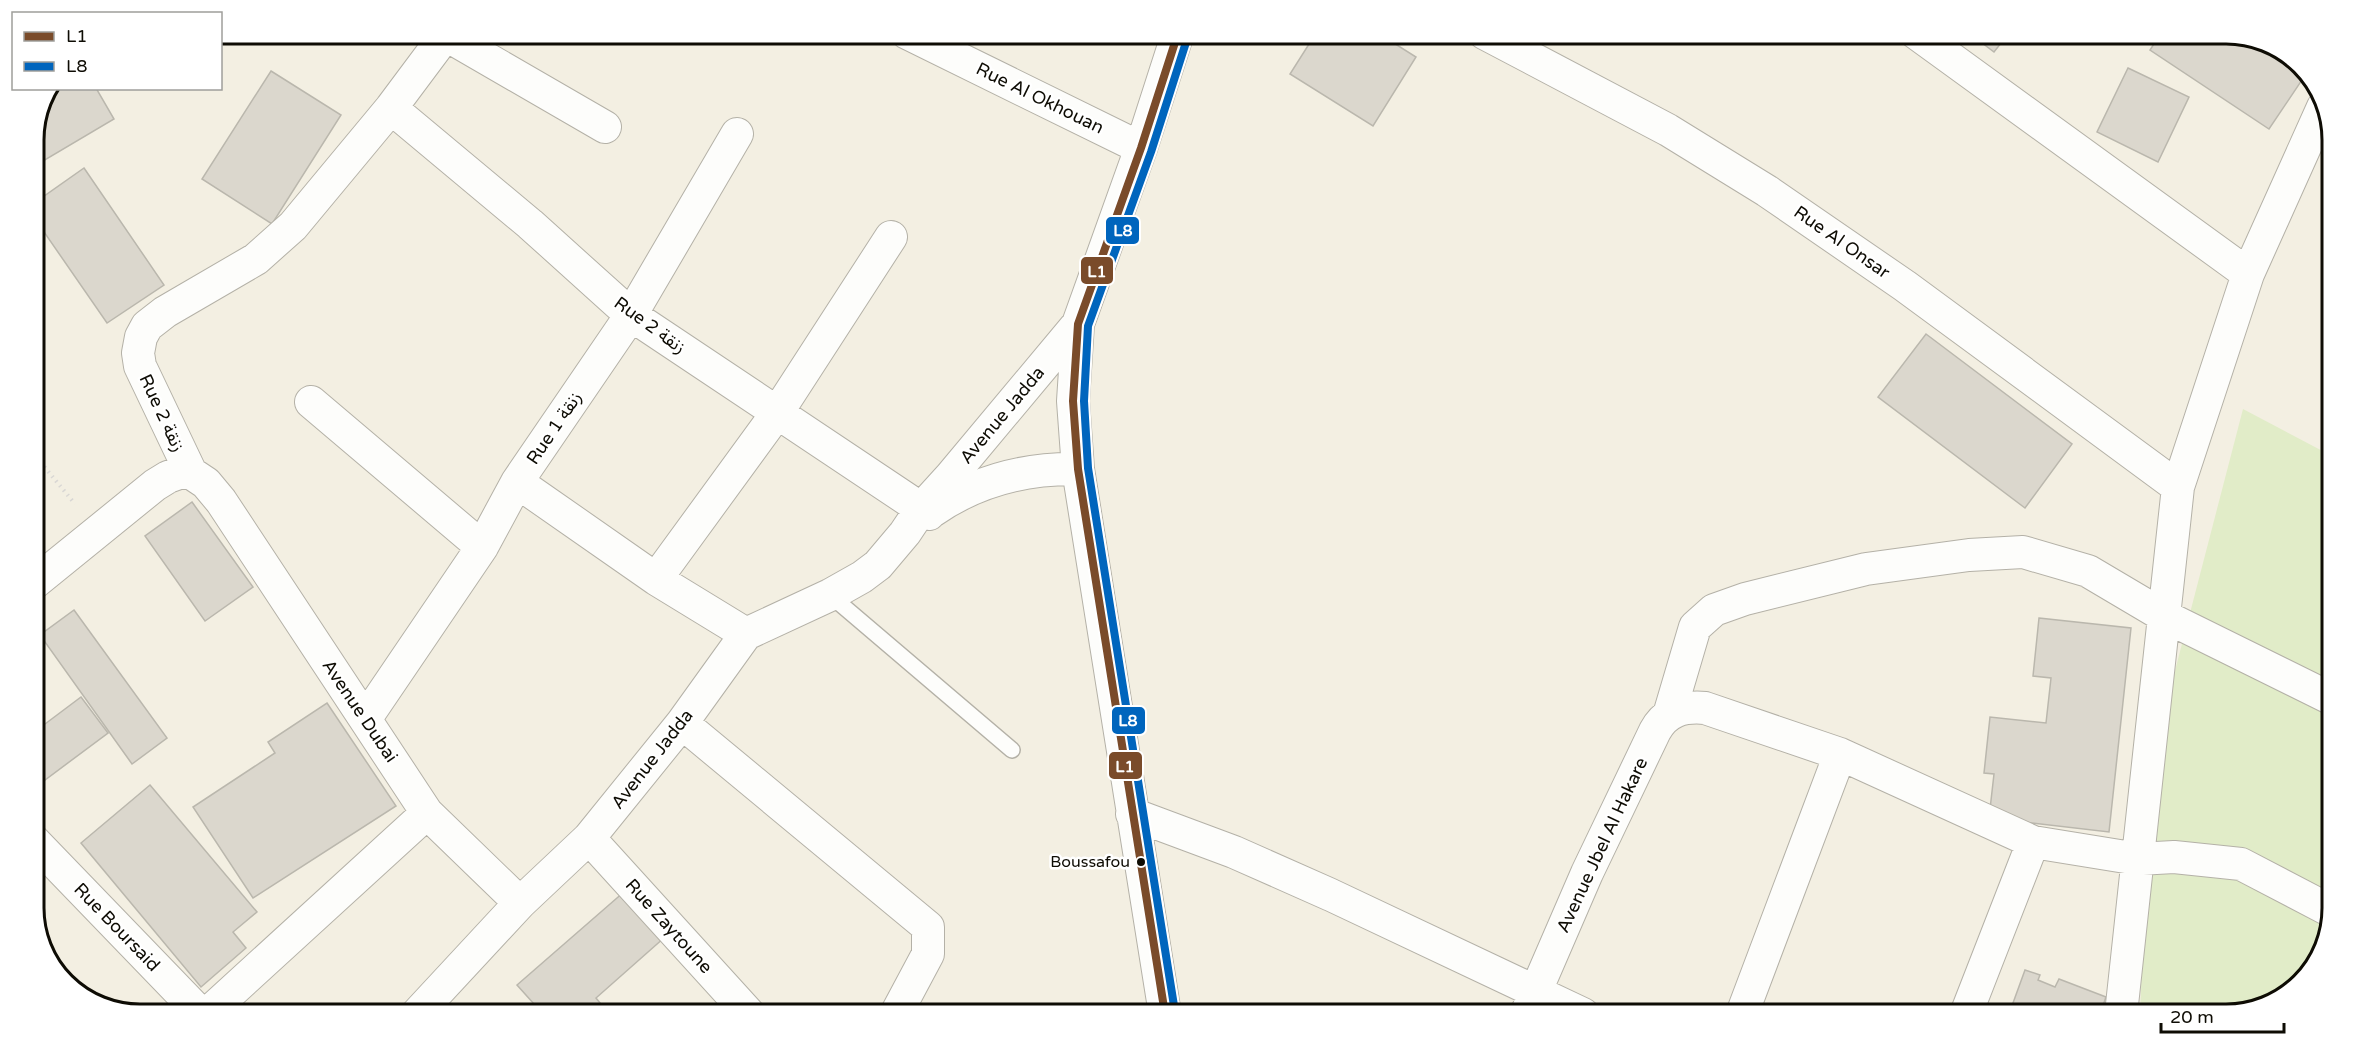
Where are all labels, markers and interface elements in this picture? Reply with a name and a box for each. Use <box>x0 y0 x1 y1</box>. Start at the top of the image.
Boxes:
legend <box>12 12 222 90</box>
text: L1 <box>66 25 88 47</box>
text: L8 <box>66 55 88 77</box>
street label: Rue Al Okhouan <box>973 58 1107 138</box>
street label: Rue Al Onsar <box>1790 201 1894 283</box>
line badge: L8 <box>1105 216 1140 245</box>
text: L8 <box>1113 221 1133 241</box>
line badge: L1 <box>1080 256 1114 285</box>
text: L1 <box>1087 262 1107 282</box>
street label: Rue 2 زنقة <box>610 292 690 358</box>
street label: Avenue Jadda <box>955 362 1049 468</box>
street label: Rue 2 زنقة <box>134 371 190 455</box>
street label: Rue 1 زنقة <box>522 387 586 469</box>
street label: Avenue Dubai <box>317 655 403 767</box>
street label: Avenue Jadda <box>606 705 698 813</box>
line badge: L8 <box>1111 706 1146 735</box>
text: L8 <box>1118 711 1138 731</box>
line badge: L1 <box>1108 751 1143 780</box>
street label: Avenue Jbel Al Hakare <box>1552 754 1652 936</box>
text: L1 <box>1115 757 1135 777</box>
place label: Boussafou <box>1050 852 1130 872</box>
marker: Boussafou <box>1135 856 1147 868</box>
street label: Rue Zaytoune <box>621 874 717 978</box>
street label: Rue Boursaid <box>69 878 165 976</box>
scale bar <box>2161 996 2284 1034</box>
text: 20 m <box>2170 1006 2214 1028</box>

